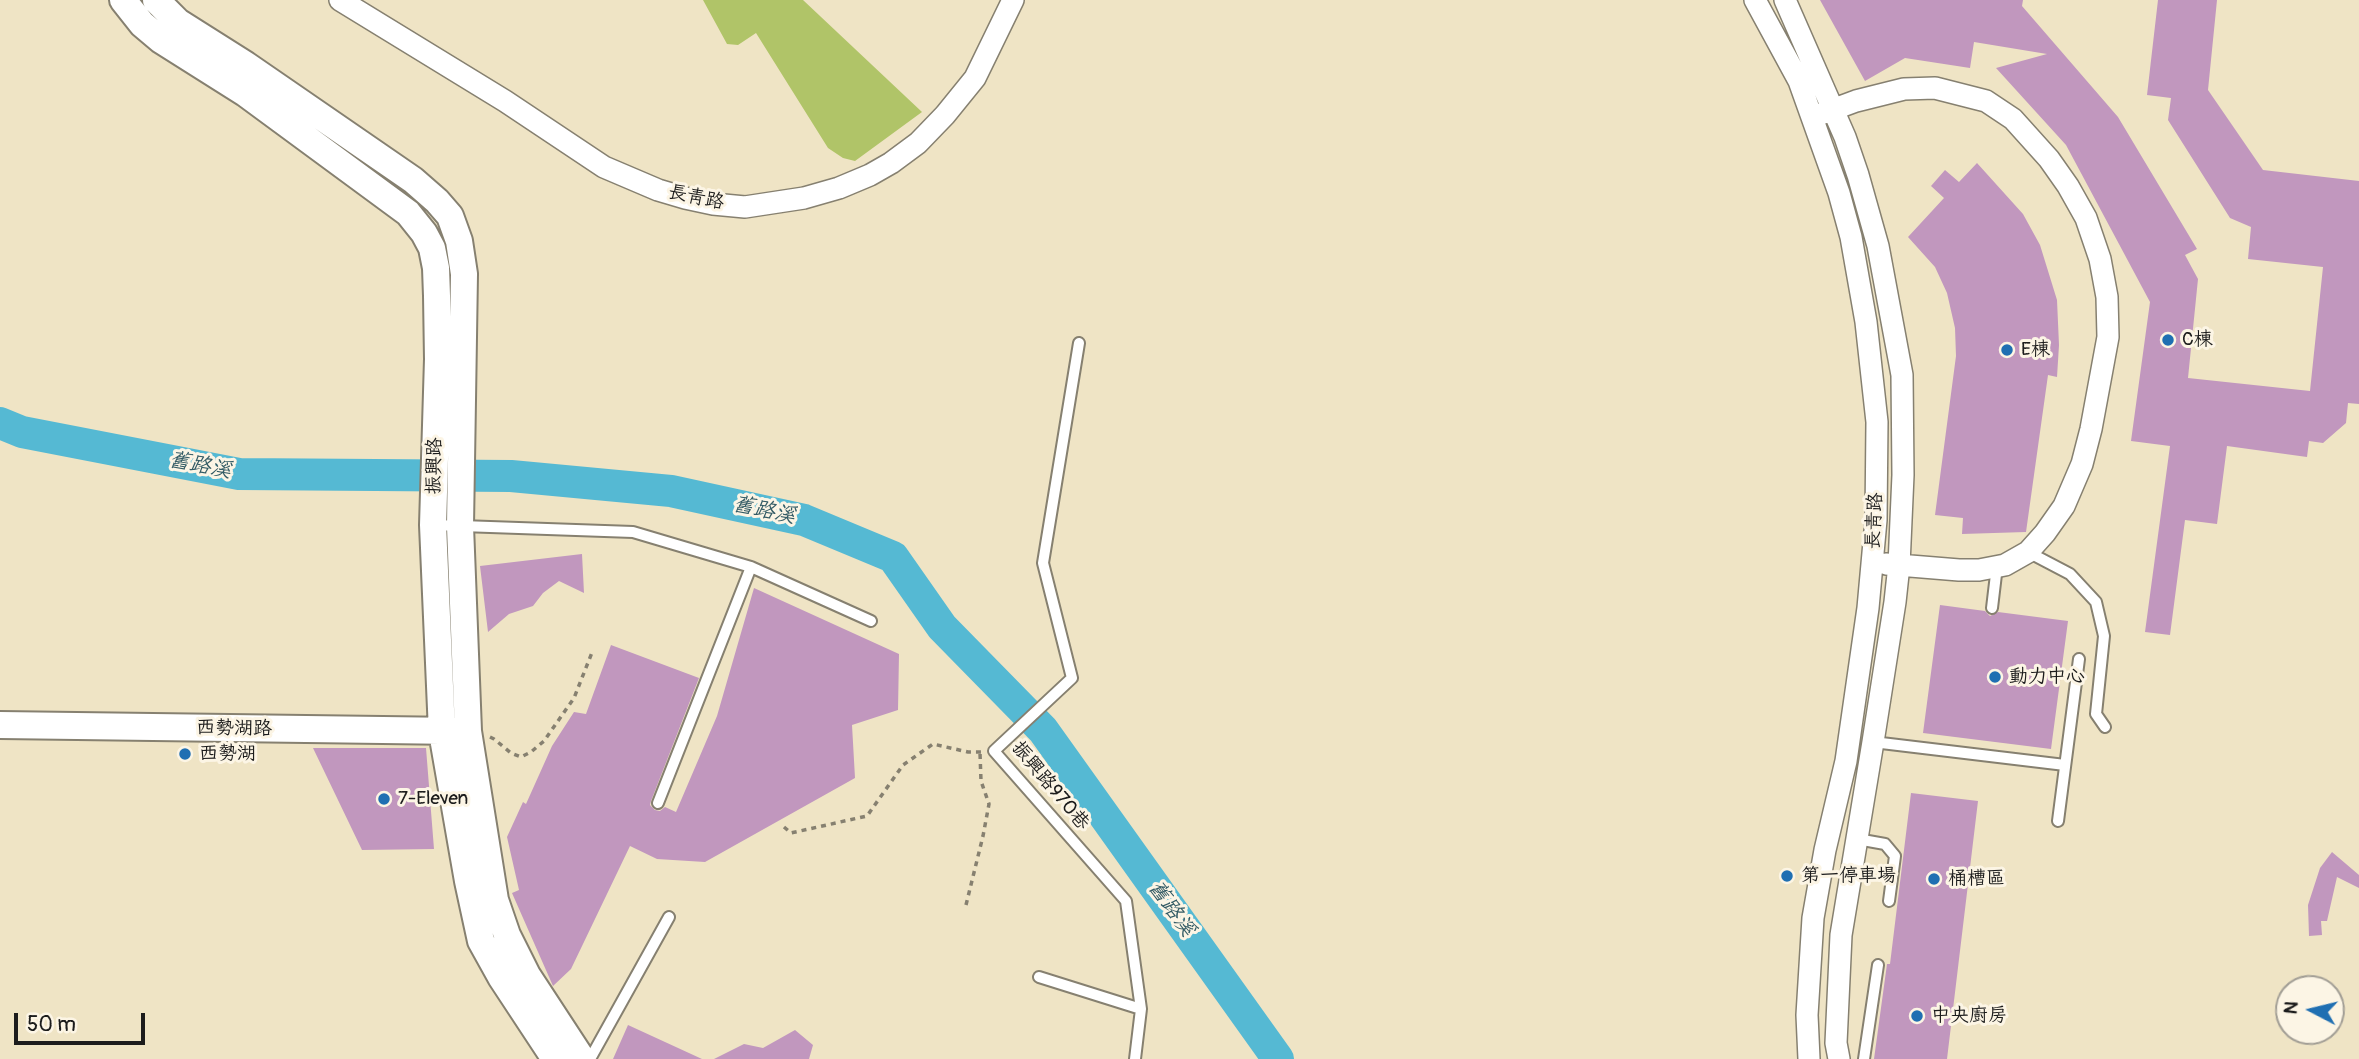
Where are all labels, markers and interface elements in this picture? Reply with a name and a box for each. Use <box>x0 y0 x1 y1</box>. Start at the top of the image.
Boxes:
street label: 長青路 <box>666 181 726 215</box>
place label: C棟 <box>2182 329 2213 351</box>
marker: C棟 <box>2160 332 2176 348</box>
place label: E棟 <box>2021 339 2050 361</box>
marker: E棟 <box>1999 342 2015 358</box>
street label: 振興路 <box>423 437 447 495</box>
water label: 舊路溪 <box>167 448 233 484</box>
water label: 舊路溪 <box>731 492 797 530</box>
street label: 長青路 <box>1862 492 1888 550</box>
place label: 動力中心 <box>2009 666 2085 688</box>
marker: 動力中心 <box>1987 669 2003 685</box>
street label: 西勢湖路 <box>196 717 272 741</box>
street label: 振興路970巷 <box>1006 737 1094 835</box>
place label: 西勢湖 <box>199 743 256 765</box>
marker: 西勢湖 <box>177 746 193 762</box>
place label: 7-Eleven <box>398 788 468 810</box>
marker: 7-Eleven <box>376 791 392 807</box>
place label: 第一停車場 <box>1801 865 1896 887</box>
marker: 第一停車場 <box>1779 868 1795 884</box>
place label: 桶槽區 <box>1948 868 2005 890</box>
marker: 桶槽區 <box>1926 871 1942 887</box>
water label: 舊路溪 <box>1142 876 1200 942</box>
north arrow <box>2275 975 2345 1045</box>
scale bar <box>18 1000 149 1044</box>
text: N <box>2278 1000 2304 1016</box>
place label: 中央廚房 <box>1931 1005 2007 1027</box>
marker: 中央廚房 <box>1909 1008 1925 1024</box>
text: 50 m <box>27 1011 76 1038</box>

